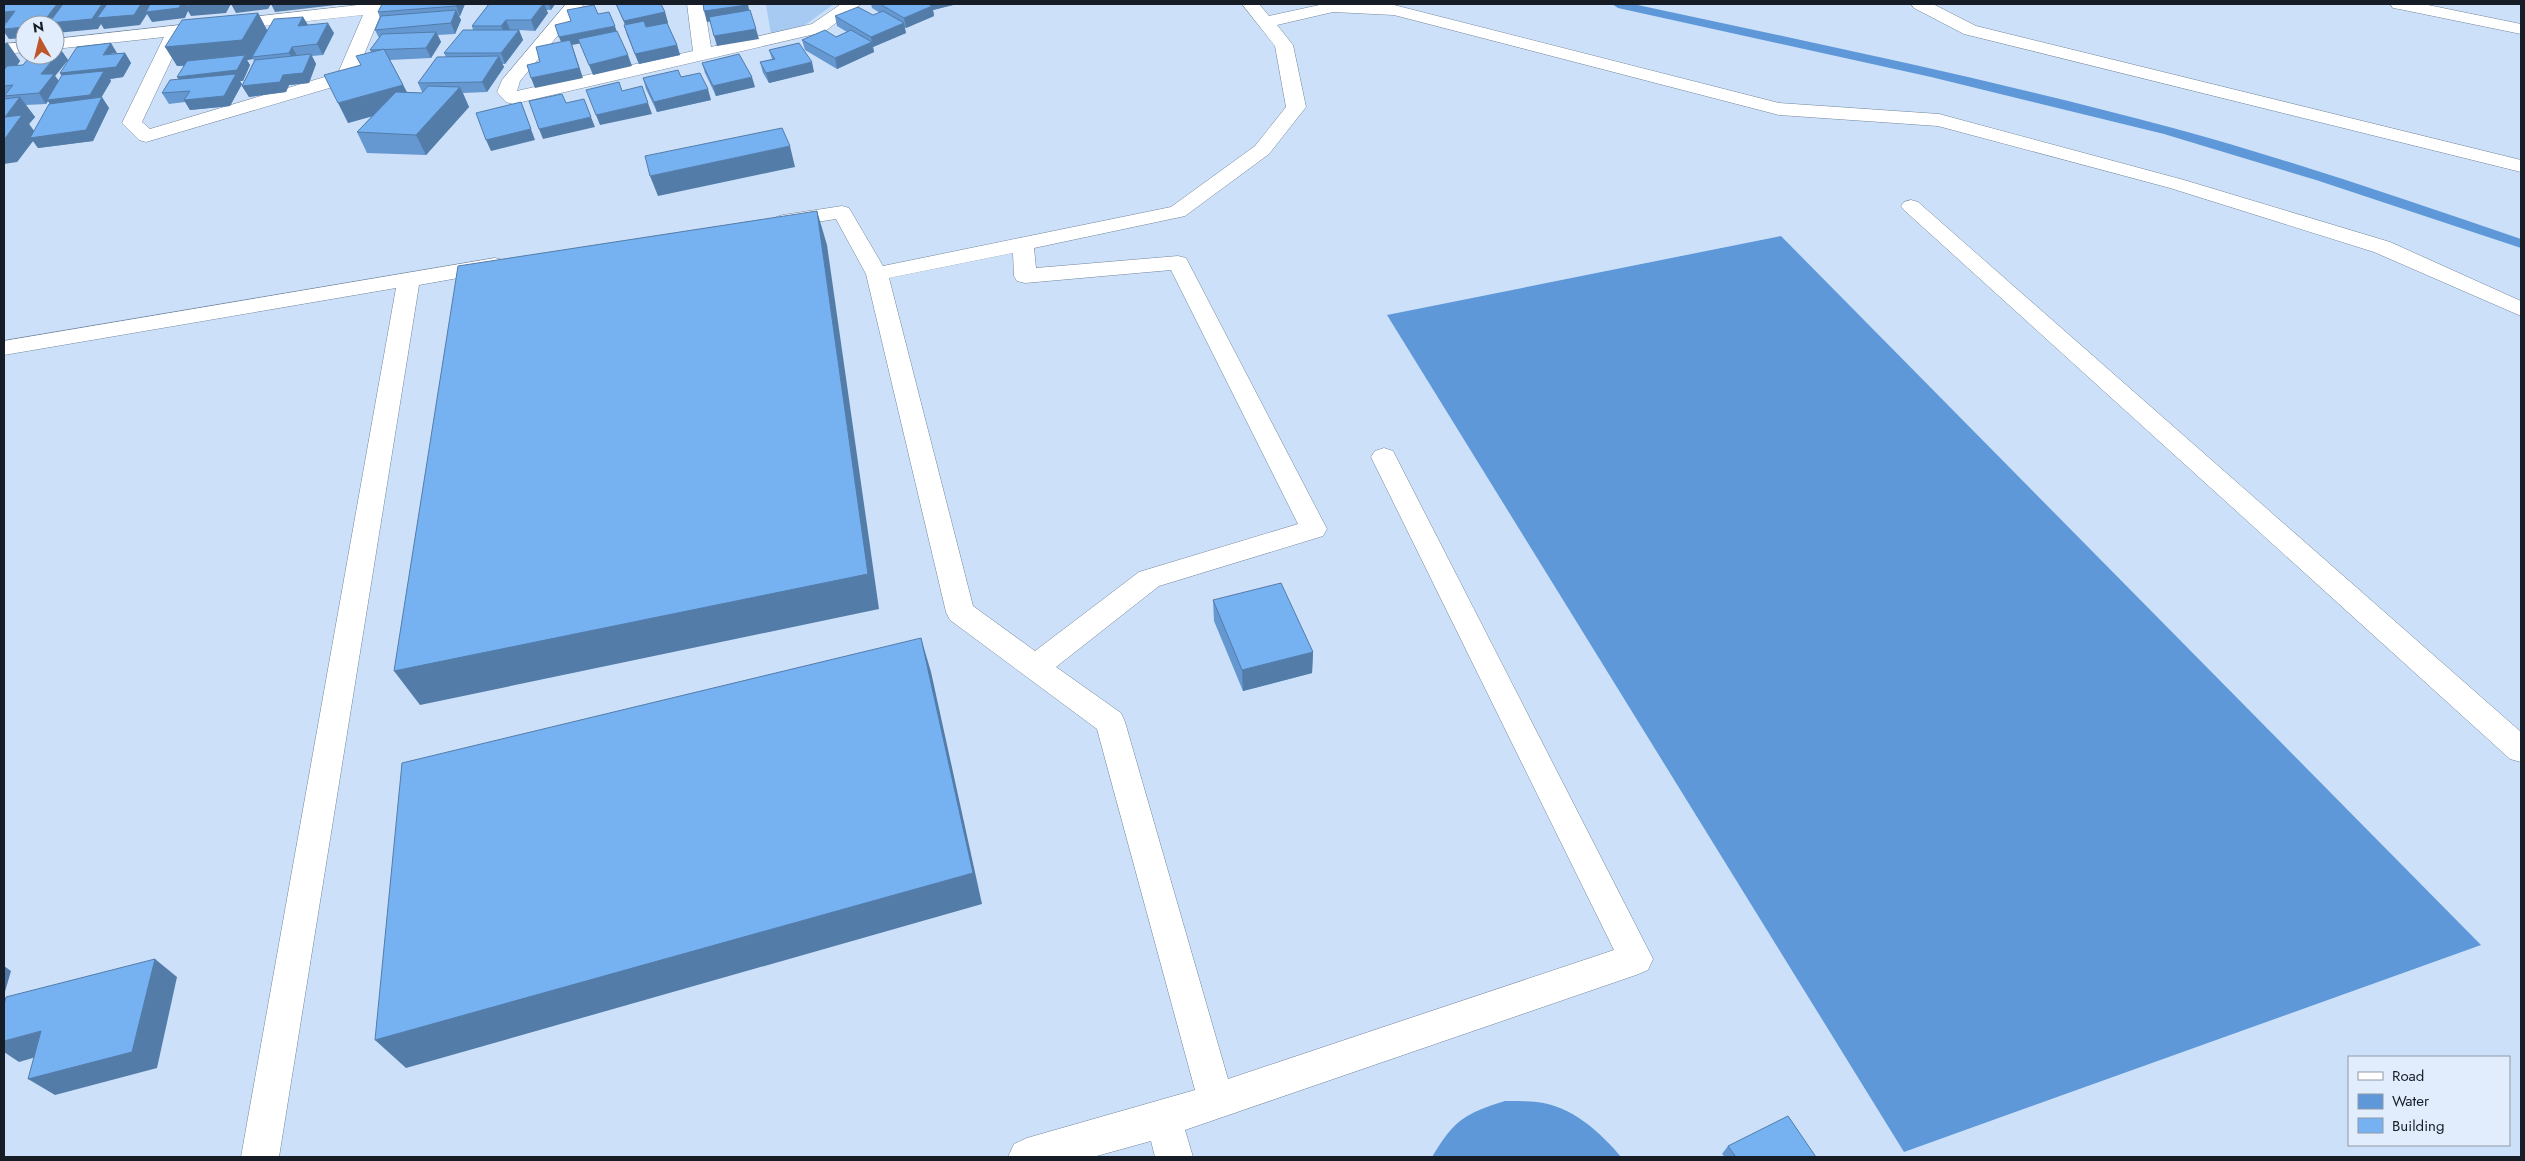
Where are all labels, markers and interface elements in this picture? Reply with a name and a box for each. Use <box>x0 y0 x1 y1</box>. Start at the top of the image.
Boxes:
north arrow <box>15 15 65 65</box>
text: N <box>31 16 45 38</box>
legend <box>2348 1056 2510 1146</box>
text: Road <box>2392 1065 2424 1087</box>
text: Water <box>2392 1090 2430 1112</box>
text: Building <box>2392 1115 2444 1137</box>

